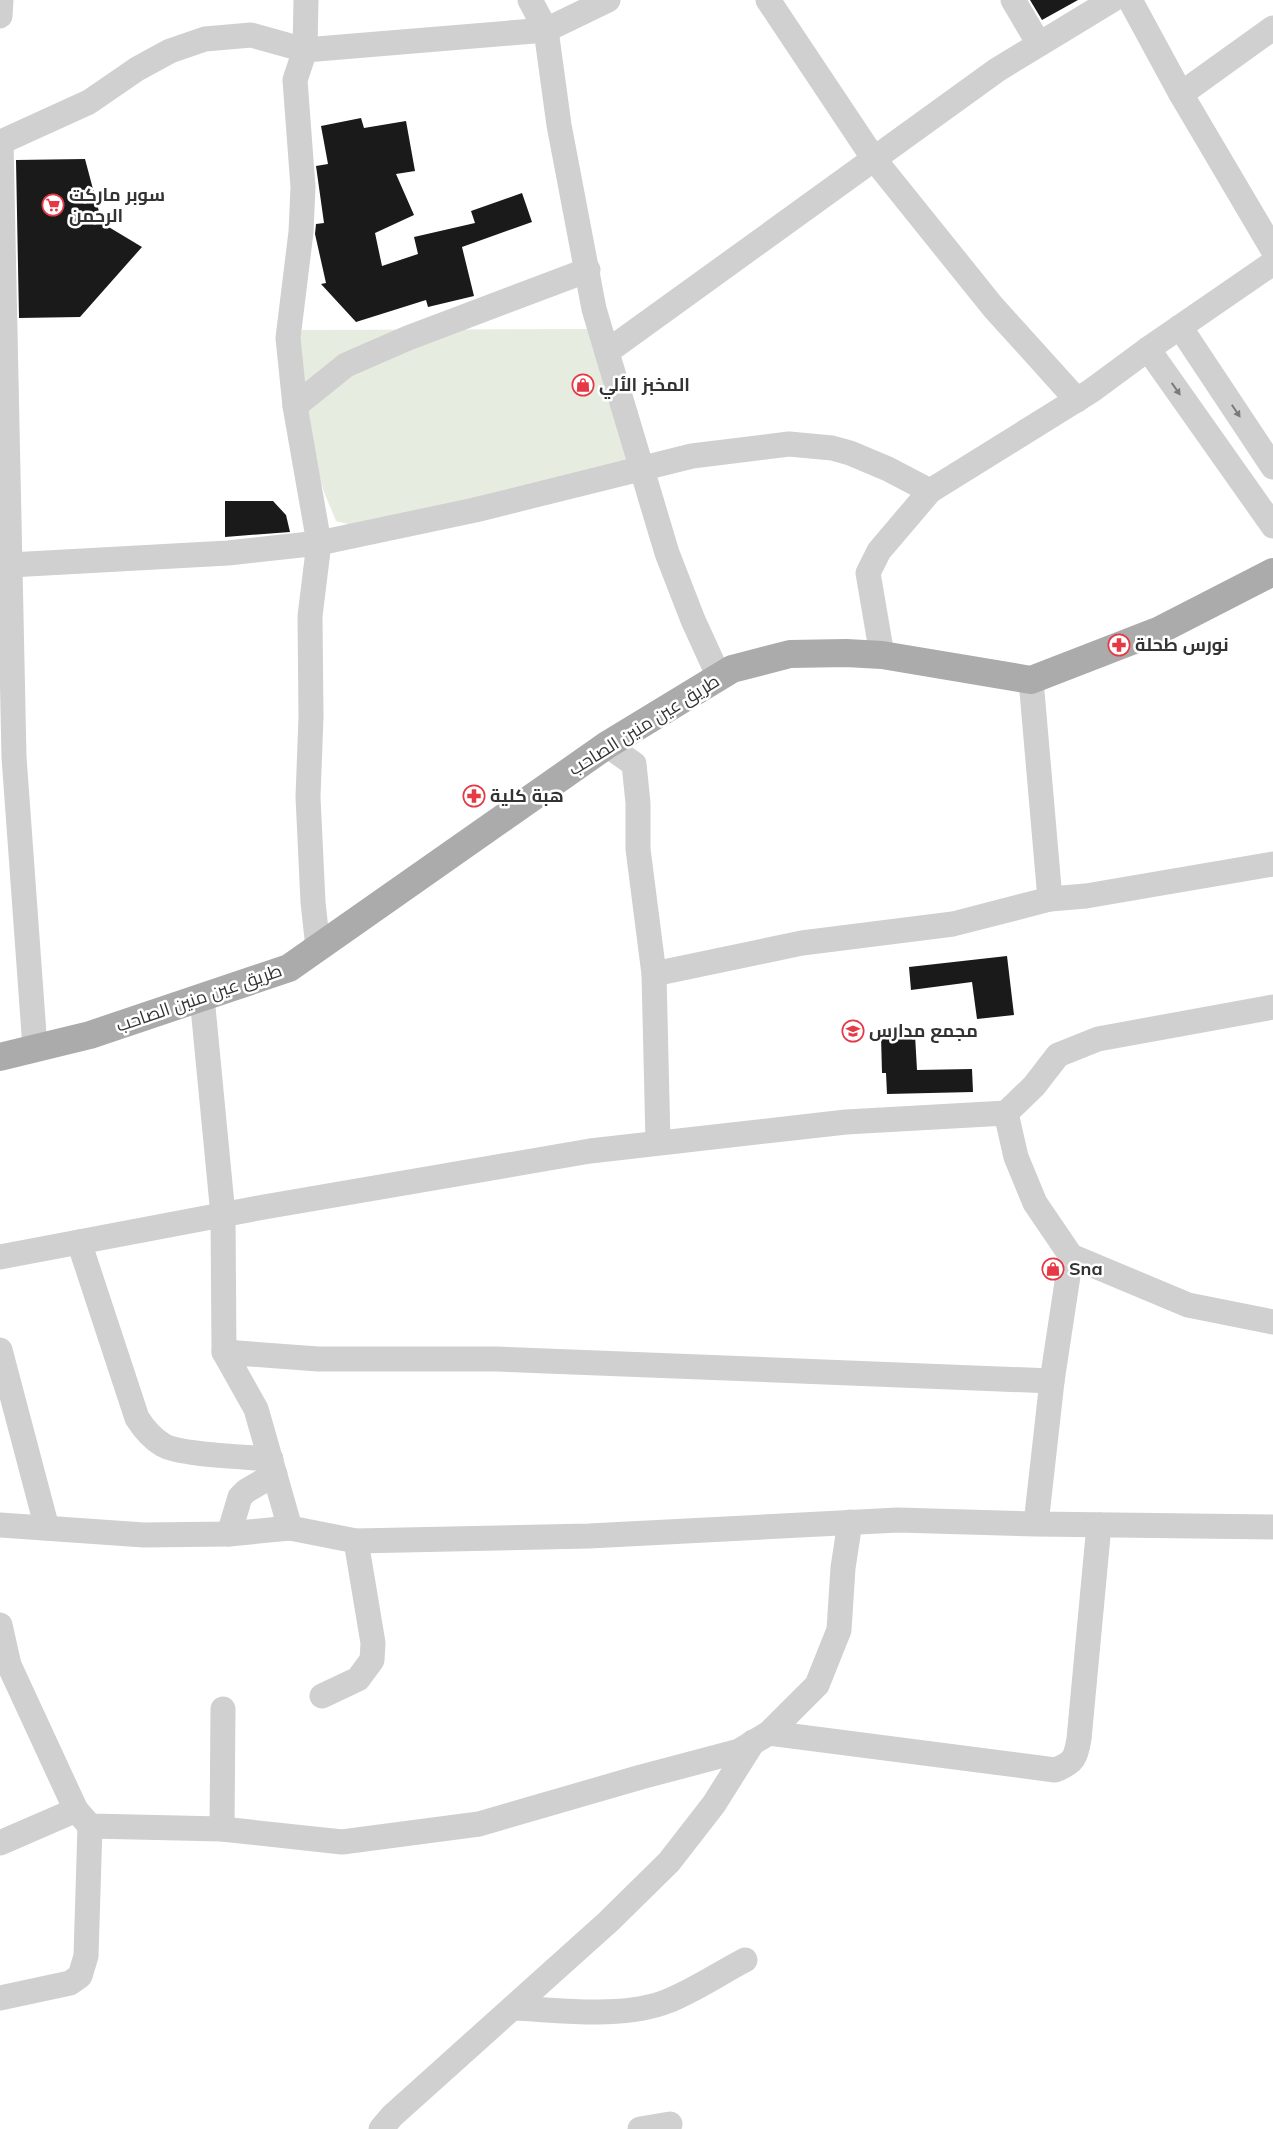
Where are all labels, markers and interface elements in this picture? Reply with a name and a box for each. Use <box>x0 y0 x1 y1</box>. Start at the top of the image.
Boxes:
place label: سوبر ماركت الرحمن <box>69 183 165 227</box>
supermarket icon: سوبر ماركت الرحمن <box>41 193 65 217</box>
shop icon: المخبز الألي <box>571 373 595 397</box>
place label: المخبز الألي <box>599 373 690 400</box>
one-way arrow <box>1171 382 1181 396</box>
one-way arrow <box>1231 405 1241 418</box>
pharmacy icon: نورس طحلة <box>1107 633 1131 657</box>
place label: نورس طحلة <box>1135 633 1229 656</box>
street label: طريق عين منين الصاحب <box>564 669 724 781</box>
pharmacy icon: هبة كلية <box>462 784 486 808</box>
place label: هبة كلية <box>490 784 564 807</box>
street label: طريق عين منين الصاحب <box>113 958 285 1038</box>
school or university icon: مجمع مدارس <box>841 1019 865 1043</box>
place label: مجمع مدارس <box>869 1019 978 1043</box>
shop icon: Sna <box>1041 1257 1065 1281</box>
place label: Sna <box>1069 1257 1103 1280</box>

